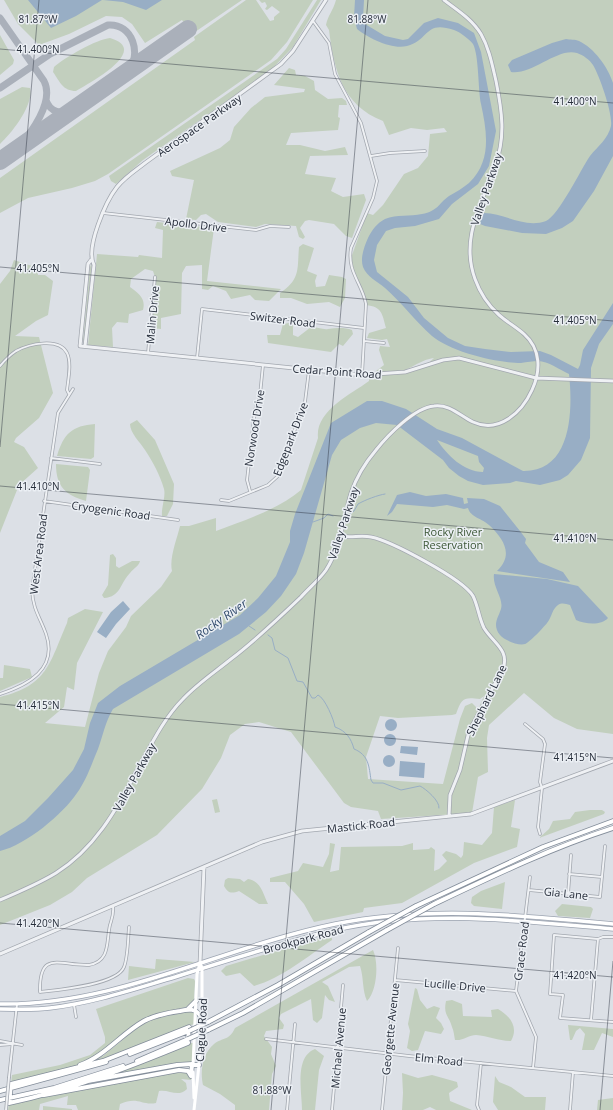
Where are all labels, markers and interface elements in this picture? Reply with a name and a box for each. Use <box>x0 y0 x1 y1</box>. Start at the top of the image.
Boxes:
text: 81.87°W <box>18 12 58 26</box>
text: 81.88°W <box>347 12 387 26</box>
text: 41.400°N <box>16 42 60 56</box>
street label: Aerospace Parkway <box>154 90 245 160</box>
text: 41.400°N <box>553 94 597 108</box>
street label: Valley Parkway <box>467 150 506 227</box>
street label: Apollo Drive <box>164 213 228 235</box>
text: 41.405°N <box>16 261 60 275</box>
street label: Malin Drive <box>142 285 162 345</box>
street label: Switzer Road <box>249 308 317 330</box>
text: 41.405°N <box>553 313 597 327</box>
street label: Cedar Point Road <box>292 360 382 382</box>
street label: Norwood Drive <box>241 388 267 468</box>
street label: Edgepark Drive <box>269 400 311 478</box>
text: 41.410°N <box>16 479 60 493</box>
street label: Valley Parkway <box>324 484 362 561</box>
street label: Cryogenic Road <box>71 497 151 523</box>
street label: West Area Road <box>26 513 50 595</box>
park label: Rocky River Reservation <box>423 524 483 552</box>
text: 41.410°N <box>553 531 597 545</box>
water label: Rocky River <box>192 594 251 643</box>
street label: Shephard Lane <box>462 662 510 738</box>
text: 41.415°N <box>16 698 60 712</box>
street label: Valley Parkway <box>109 740 159 814</box>
text: 41.415°N <box>553 750 597 764</box>
street label: Mastick Road <box>326 814 396 836</box>
street label: Gia Lane <box>543 883 589 903</box>
text: 41.420°N <box>16 916 60 930</box>
street label: Brookpark Road <box>261 921 345 957</box>
street label: Grace Road <box>510 921 532 981</box>
text: 41.420°N <box>553 968 597 982</box>
street label: Lucille Drive <box>423 975 487 995</box>
street label: Georgette Avenue <box>378 982 402 1076</box>
street label: Clague Road <box>192 998 210 1062</box>
street label: Michael Avenue <box>327 1007 349 1089</box>
street label: Elm Road <box>414 1049 464 1069</box>
text: 81.88°W <box>252 1083 292 1097</box>

